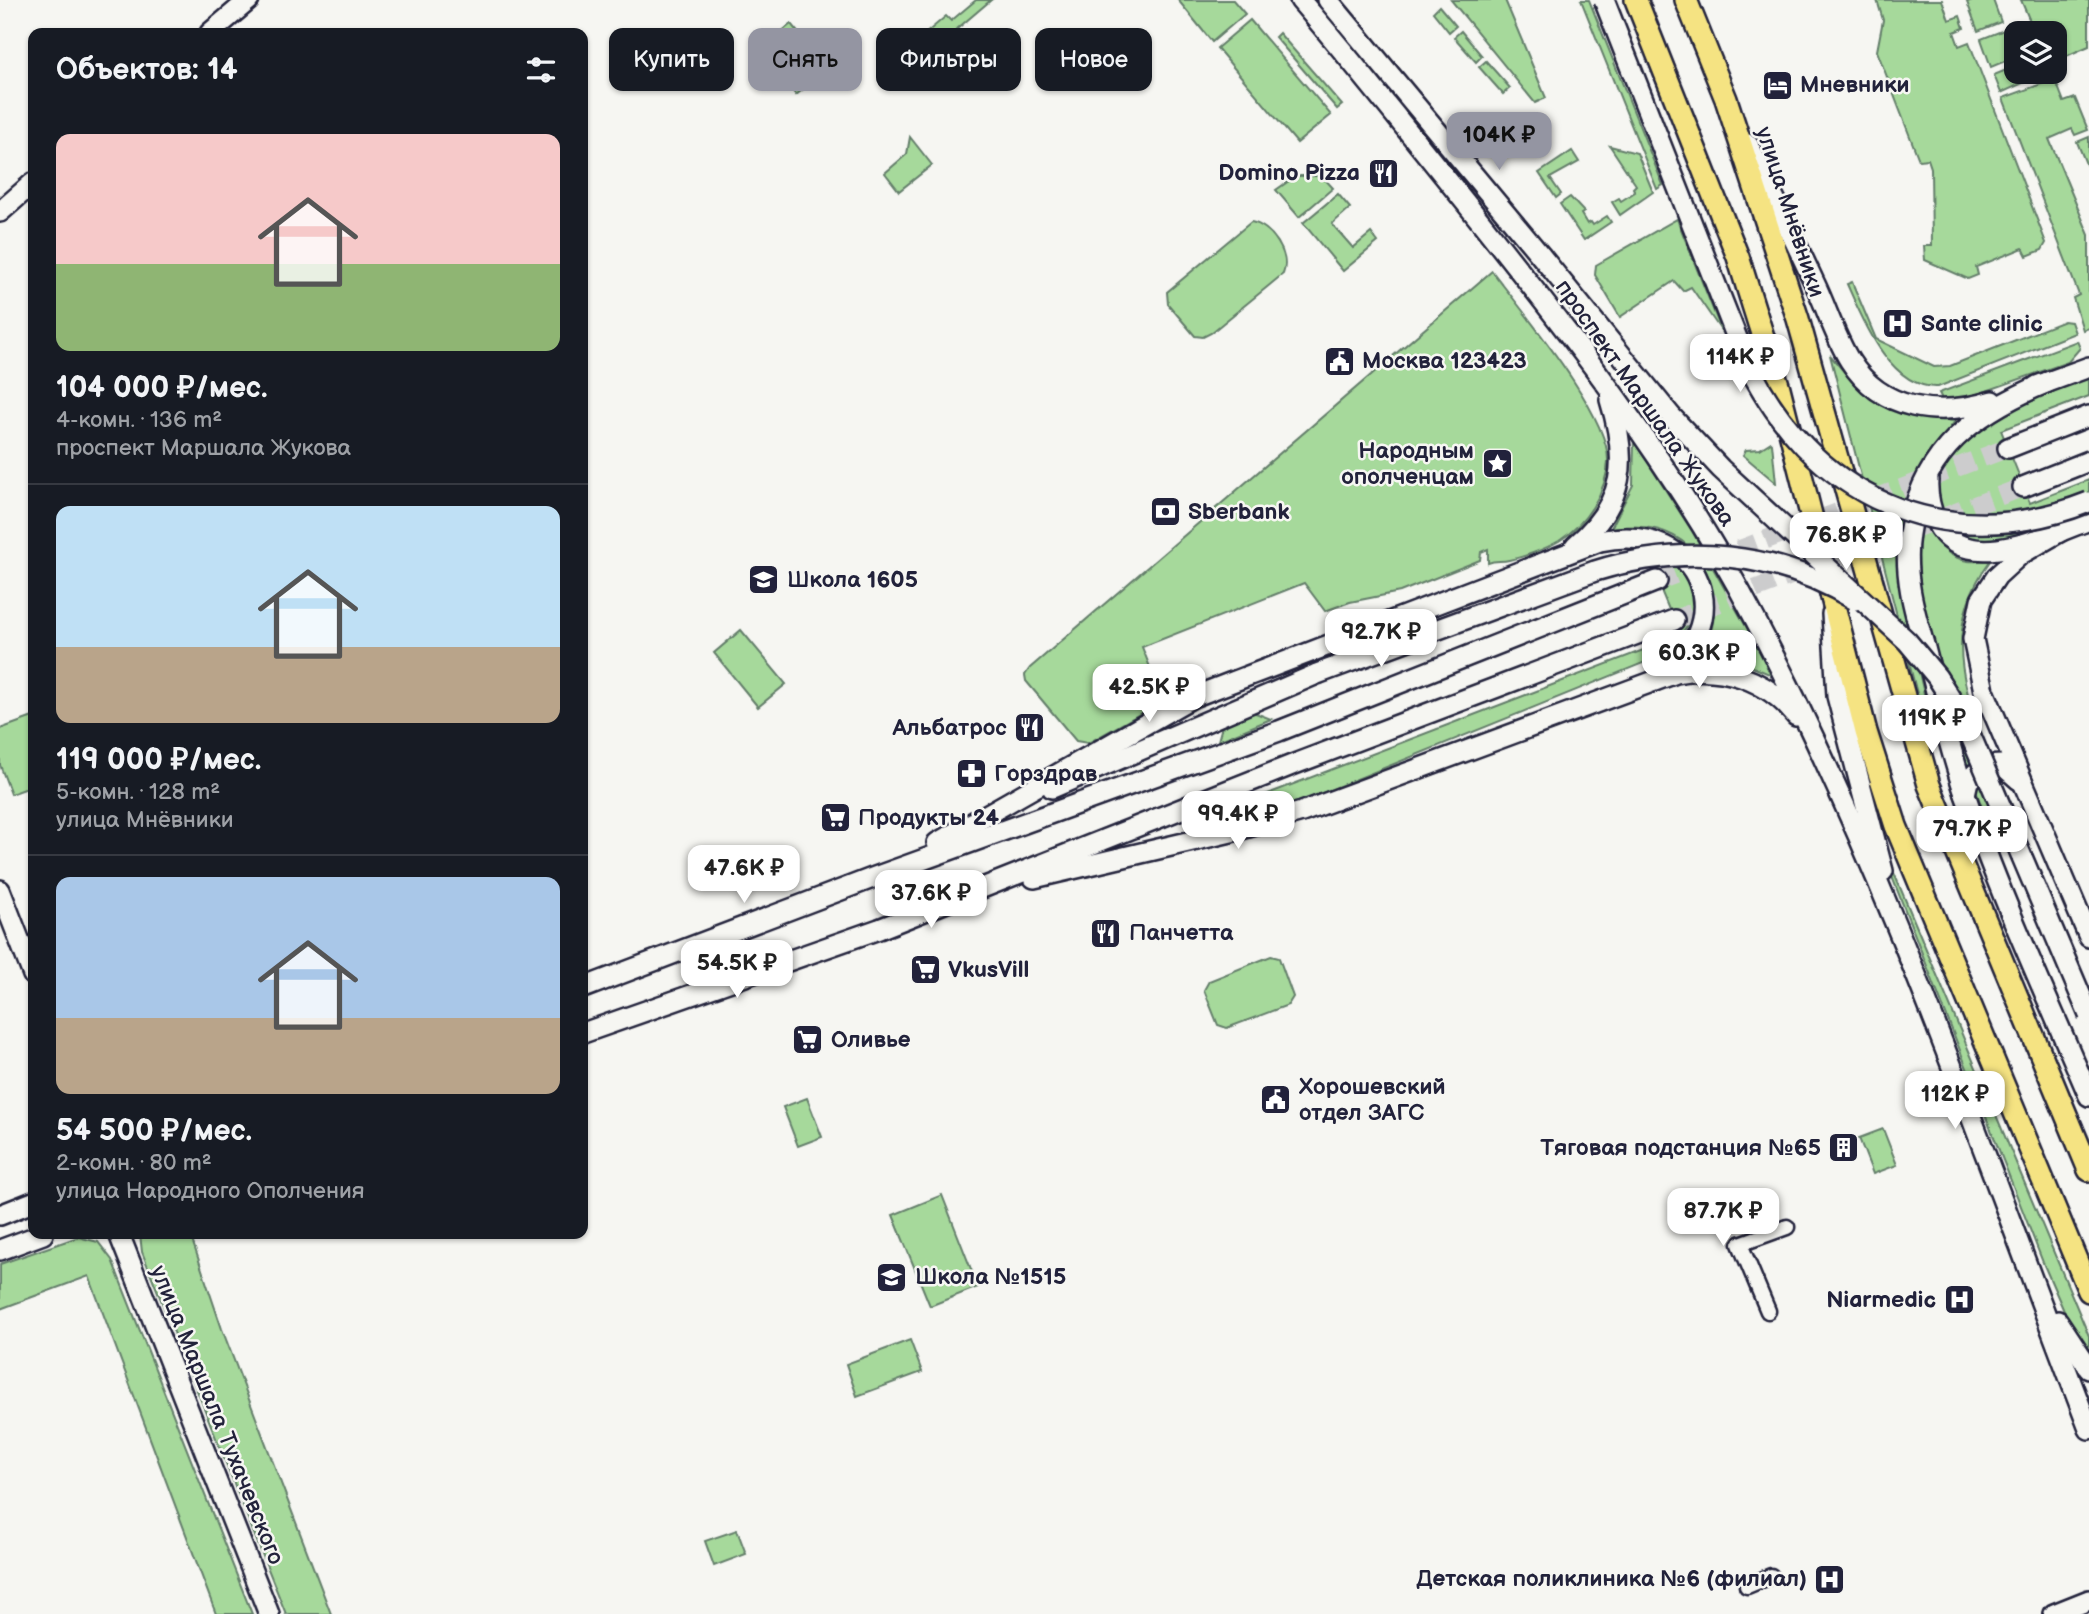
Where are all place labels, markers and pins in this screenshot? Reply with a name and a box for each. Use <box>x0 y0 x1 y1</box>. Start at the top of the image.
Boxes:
hotel icon: Мневники <box>1760 68 1794 102</box>
place label: Мневники <box>1800 71 1910 99</box>
pin: 104K ₽ <box>1442 113 1556 172</box>
restaurant icon: Domino Pizza <box>1366 156 1400 190</box>
place label: Domino Pizza <box>1218 159 1360 187</box>
hospital icon: Sante clinic <box>1881 307 1915 341</box>
place label: Sante clinic <box>1921 310 2043 338</box>
pin: 114K ₽ <box>1683 334 1797 394</box>
public building icon: Москва 123423 <box>1322 344 1356 378</box>
place label: Москва 123423 <box>1362 347 1527 375</box>
place label: Народным ополченцам <box>1341 437 1474 491</box>
place icon: Народным ополченцам <box>1480 447 1514 481</box>
bank icon: Sberbank <box>1148 495 1182 529</box>
place label: Sberbank <box>1188 498 1290 526</box>
pin: 76.8K ₽ <box>1781 512 1911 572</box>
school or university icon: Школа 1605 <box>747 563 781 597</box>
place label: Школа 1605 <box>787 566 918 594</box>
pin: 92.7K ₽ <box>1316 610 1446 669</box>
pin: 60.3K ₽ <box>1634 630 1764 690</box>
pin: 42.5K ₽ <box>1084 664 1214 724</box>
pin: 119K ₽ <box>1875 696 1989 755</box>
restaurant icon: Альбатрос <box>1013 711 1047 745</box>
place label: Альбатрос <box>891 714 1007 742</box>
pharmacy icon: Горздрав <box>954 757 988 791</box>
place label: Горздрав <box>994 760 1098 788</box>
pin: 99.4K ₽ <box>1173 792 1303 851</box>
supermarket icon: Продукты 24 <box>818 801 852 835</box>
place label: Продукты 24 <box>858 804 999 832</box>
pin: 79.7K ₽ <box>1907 806 2037 866</box>
pin: 47.6K ₽ <box>679 846 809 905</box>
pin: 37.6K ₽ <box>866 870 996 930</box>
restaurant icon: Панчетта <box>1089 916 1123 950</box>
place label: Панчетта <box>1129 919 1234 947</box>
pin: 54.5K ₽ <box>672 940 802 1000</box>
supermarket icon: VkusVill <box>908 953 942 987</box>
place label: VkusVill <box>948 956 1029 984</box>
supermarket icon: Оливье <box>791 1023 825 1057</box>
place label: Оливье <box>831 1026 911 1054</box>
pin: 112K ₽ <box>1898 1072 2012 1131</box>
place label: Хорошевский отдел ЗАГС <box>1298 1073 1446 1127</box>
public building icon: Хорошевский отдел ЗАГС <box>1259 1083 1293 1117</box>
building icon: Тяговая подстанция №65 <box>1827 1131 1861 1165</box>
place label: Тяговая подстанция №65 <box>1540 1134 1821 1162</box>
pin: 87.7K ₽ <box>1658 1188 1788 1248</box>
school or university icon: Школа №1515 <box>875 1260 909 1294</box>
place label: Школа №1515 <box>915 1263 1066 1291</box>
hospital icon: Niarmedic <box>1942 1283 1976 1317</box>
place label: Niarmedic <box>1826 1286 1936 1314</box>
hospital icon: Детская поликлиника №6 (филиал) <box>1813 1562 1847 1596</box>
place label: Детская поликлиника №6 (филиал) <box>1416 1565 1807 1593</box>

